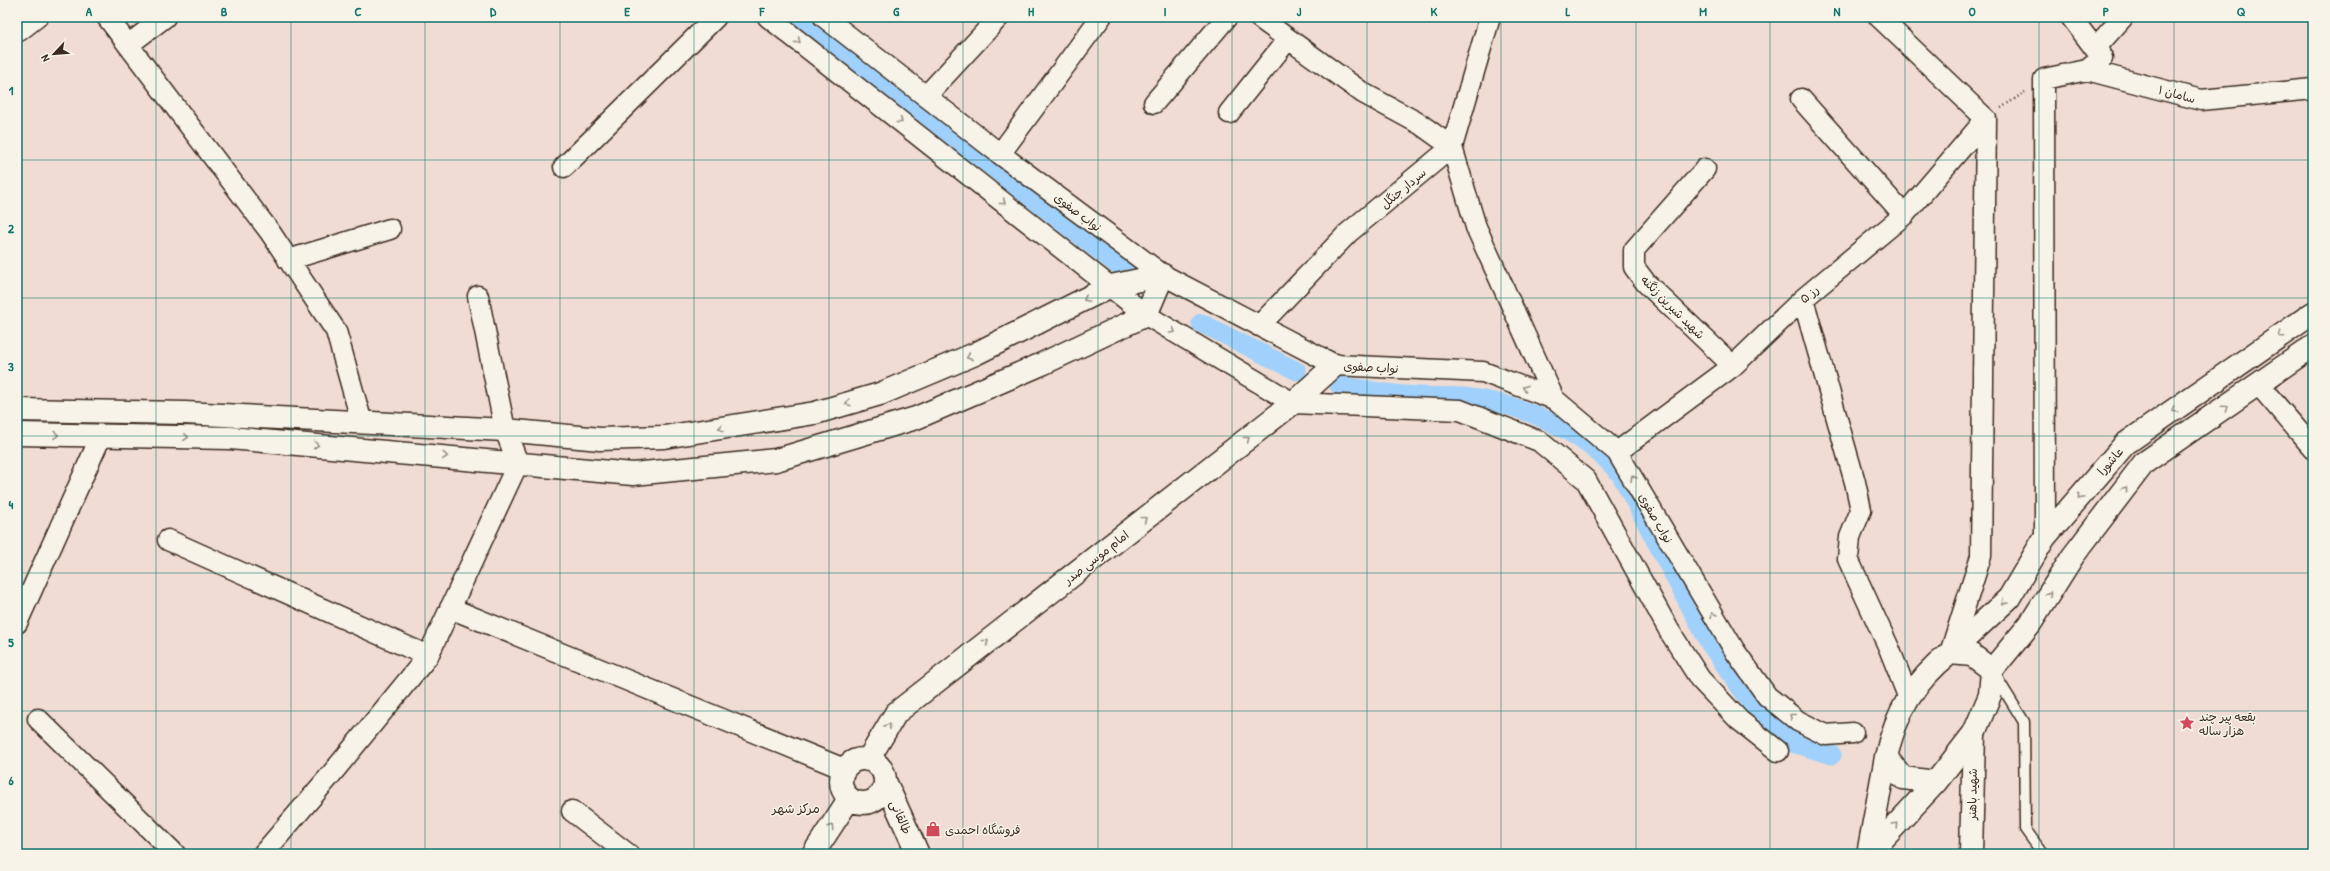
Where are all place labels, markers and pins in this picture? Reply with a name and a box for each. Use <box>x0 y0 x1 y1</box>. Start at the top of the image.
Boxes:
place label: بقعه پیر چند هزار ساله <box>2199 708 2256 739</box>
place icon: بقعه پیر چند هزار ساله <box>2178 714 2196 732</box>
shop icon: فروشگاه احمدی <box>924 820 942 838</box>
place label: فروشگاه احمدی <box>945 821 1020 838</box>

